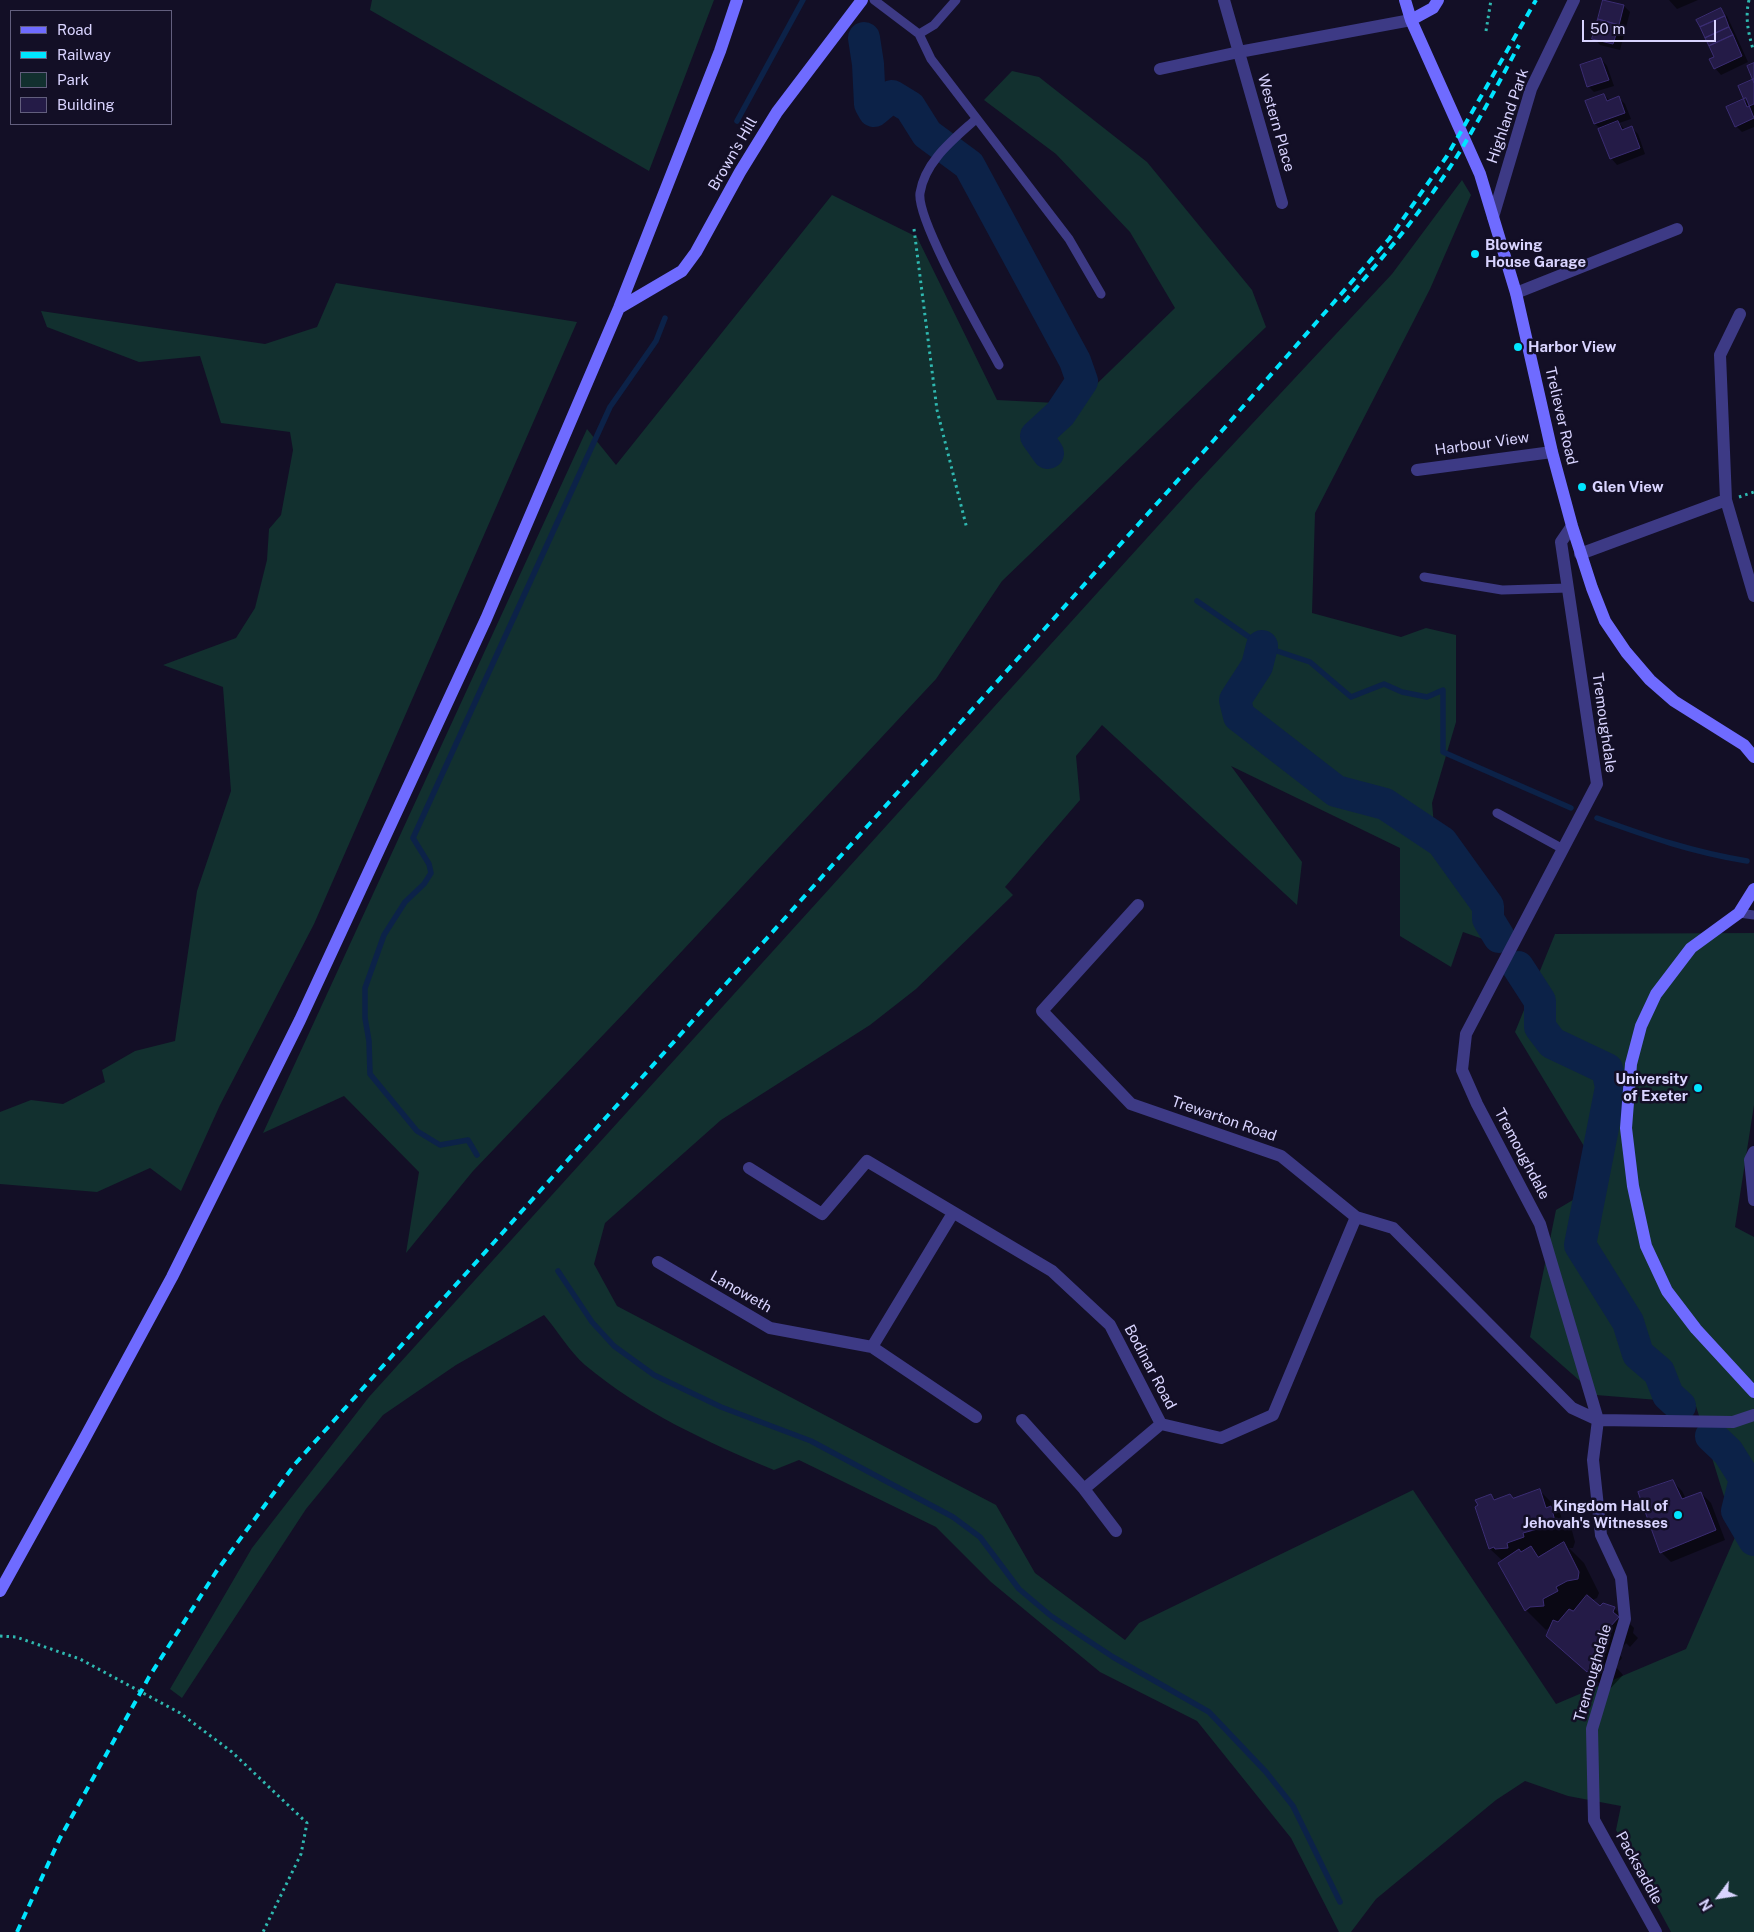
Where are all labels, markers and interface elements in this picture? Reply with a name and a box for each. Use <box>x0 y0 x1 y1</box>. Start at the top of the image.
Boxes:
legend <box>10 10 172 125</box>
scale bar <box>1584 10 1718 42</box>
text: 50 m <box>1590 20 1625 37</box>
text: Road <box>57 21 93 38</box>
text: Railway <box>57 46 111 63</box>
street label: Highland Park <box>1483 66 1533 166</box>
text: Park <box>57 71 89 88</box>
street label: Western Place <box>1253 72 1299 174</box>
text: Building <box>57 96 115 113</box>
street label: Brown's Hill <box>705 114 761 194</box>
place label: Blowing House Garage <box>1485 236 1586 271</box>
marker: Blowing House Garage <box>1469 248 1481 260</box>
place label: Harbor View <box>1528 338 1616 356</box>
marker: Harbor View <box>1512 341 1524 353</box>
street label: Treliever Road <box>1541 365 1581 467</box>
street label: Harbour View <box>1434 428 1530 460</box>
place label: Glen View <box>1592 478 1664 496</box>
marker: Glen View <box>1576 481 1588 493</box>
street label: Tremoughdale <box>1588 672 1620 774</box>
place label: University of Exeter <box>1615 1070 1688 1105</box>
marker: University of Exeter <box>1692 1082 1704 1094</box>
street label: Trewarton Road <box>1169 1093 1279 1145</box>
street label: Tremoughdale <box>1490 1105 1554 1203</box>
street label: Lanoweth <box>707 1267 775 1317</box>
street label: Bodinar Road <box>1120 1322 1180 1412</box>
place label: Kingdom Hall of Jehovah's Witnesses <box>1523 1497 1668 1532</box>
marker: Kingdom Hall of Jehovah's Witnesses <box>1672 1509 1684 1521</box>
street label: Tremoughdale <box>1570 1622 1616 1724</box>
street label: Packsaddle <box>1612 1828 1666 1908</box>
north arrow <box>1694 1872 1744 1922</box>
text: N <box>1696 1896 1716 1914</box>

